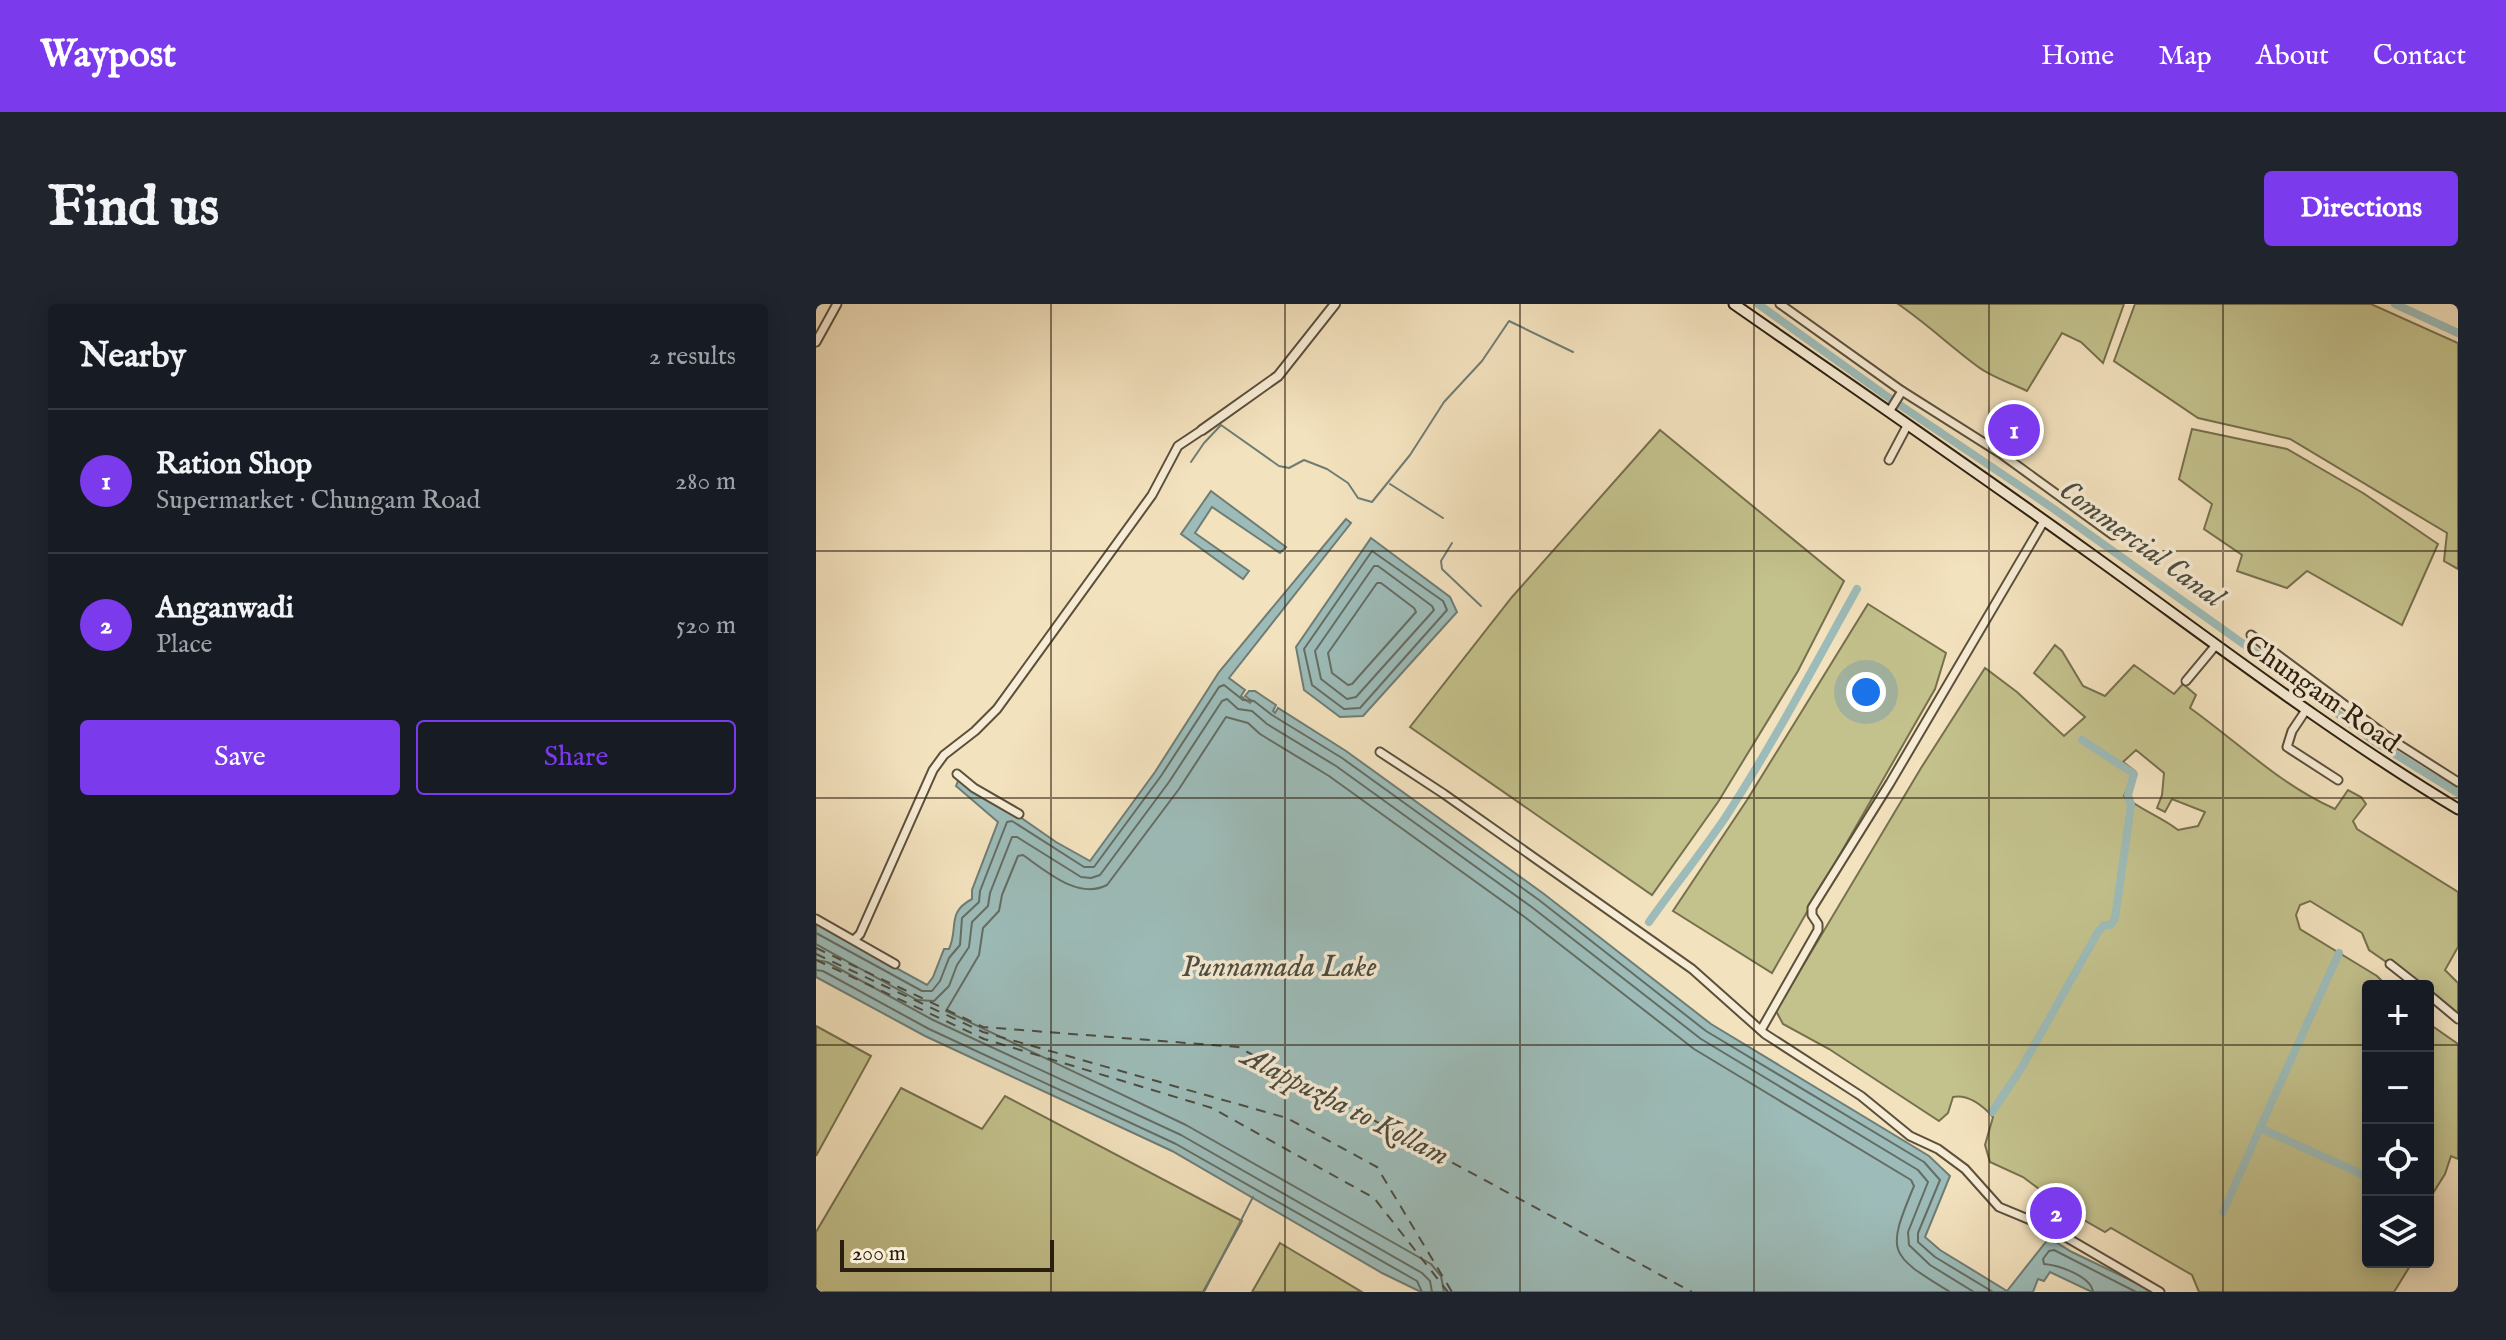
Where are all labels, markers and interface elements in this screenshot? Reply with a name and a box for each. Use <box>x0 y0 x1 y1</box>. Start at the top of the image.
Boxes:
text: Waypost <box>40 32 176 80</box>
text: Home <box>2041 39 2114 74</box>
text: Map <box>2158 39 2212 74</box>
text: About <box>2256 39 2329 74</box>
text: Contact <box>2373 39 2466 74</box>
button: Directions <box>2264 171 2458 246</box>
text: Find us <box>48 173 219 244</box>
text: Nearby <box>80 335 186 378</box>
text: 2 results <box>649 340 736 373</box>
pin: 1 <box>1988 400 2040 460</box>
text: Ration Shop <box>156 446 312 484</box>
text: 1 <box>101 465 111 498</box>
text: 280 m <box>675 465 736 498</box>
water label: Commercial Canal <box>2051 472 2233 619</box>
text: Supermarket · Chungam Road <box>156 484 480 517</box>
text: Anganwadi <box>156 590 294 628</box>
text: 2 <box>100 609 112 642</box>
text: 520 m <box>676 609 736 642</box>
text: Place <box>156 628 212 661</box>
street label: Chungam Road <box>2237 628 2406 762</box>
your location <box>1846 672 1886 712</box>
button: Save <box>80 720 400 795</box>
button: Share <box>416 720 736 795</box>
water label: Punnamada Lake <box>1181 949 1377 987</box>
map controls <box>2362 980 2434 1268</box>
button: + <box>2362 980 2434 1052</box>
water label: Alappuzha to Kollam <box>1232 1037 1455 1175</box>
button: − <box>2362 1052 2434 1124</box>
button: locate <box>2362 1124 2434 1196</box>
pin: 2 <box>2030 1183 2082 1243</box>
button: layers <box>2362 1196 2434 1268</box>
scale bar <box>840 1236 1054 1272</box>
text: 200 m <box>852 1240 906 1268</box>

